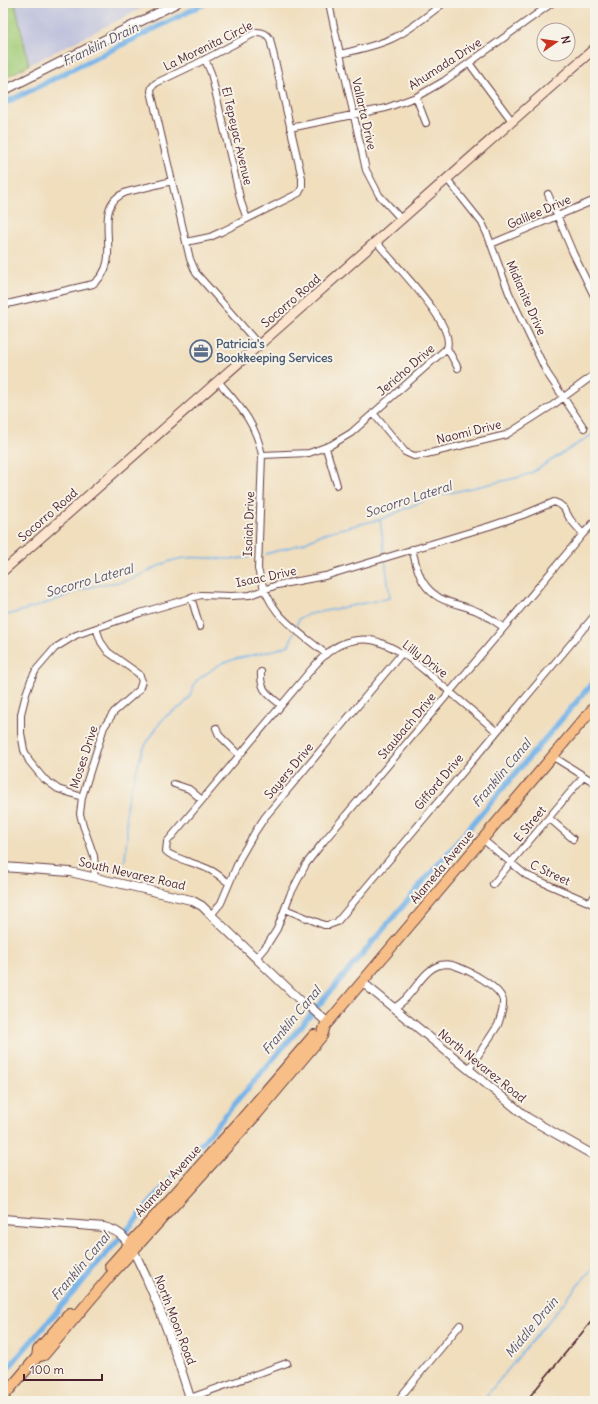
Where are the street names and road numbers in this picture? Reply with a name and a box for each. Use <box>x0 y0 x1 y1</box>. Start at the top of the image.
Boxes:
street label: La Morenita Circle <box>161 17 255 74</box>
street label: Ahumada Drive <box>405 34 484 93</box>
street label: Vallarta Drive <box>349 77 380 151</box>
street label: El Tepeyac Avenue <box>219 85 256 187</box>
street label: Galilee Drive <box>505 191 573 232</box>
street label: Midianite Drive <box>503 258 550 337</box>
street label: Socorro Road <box>258 271 323 330</box>
street label: Jericho Drive <box>374 341 437 399</box>
street label: Naomi Drive <box>435 416 503 447</box>
street label: Socorro Road <box>15 485 80 544</box>
street label: Isaiah Drive <box>240 491 257 557</box>
street label: Isaac Drive <box>234 563 298 590</box>
street label: Lilly Drive <box>400 637 451 680</box>
street label: Staubach Drive <box>375 689 439 762</box>
street label: Moses Drive <box>66 724 101 790</box>
street label: Sayers Drive <box>261 740 316 802</box>
street label: Gifford Drive <box>411 750 466 813</box>
street label: E Street <box>510 803 549 845</box>
street label: Alameda Avenue <box>407 827 477 906</box>
street label: South Nevarez Road <box>77 854 187 893</box>
street label: C Street <box>528 857 573 888</box>
street label: North Nevarez Road <box>435 1026 529 1106</box>
street label: Alameda Avenue <box>132 1142 204 1220</box>
street label: North Moon Road <box>151 1273 199 1367</box>

